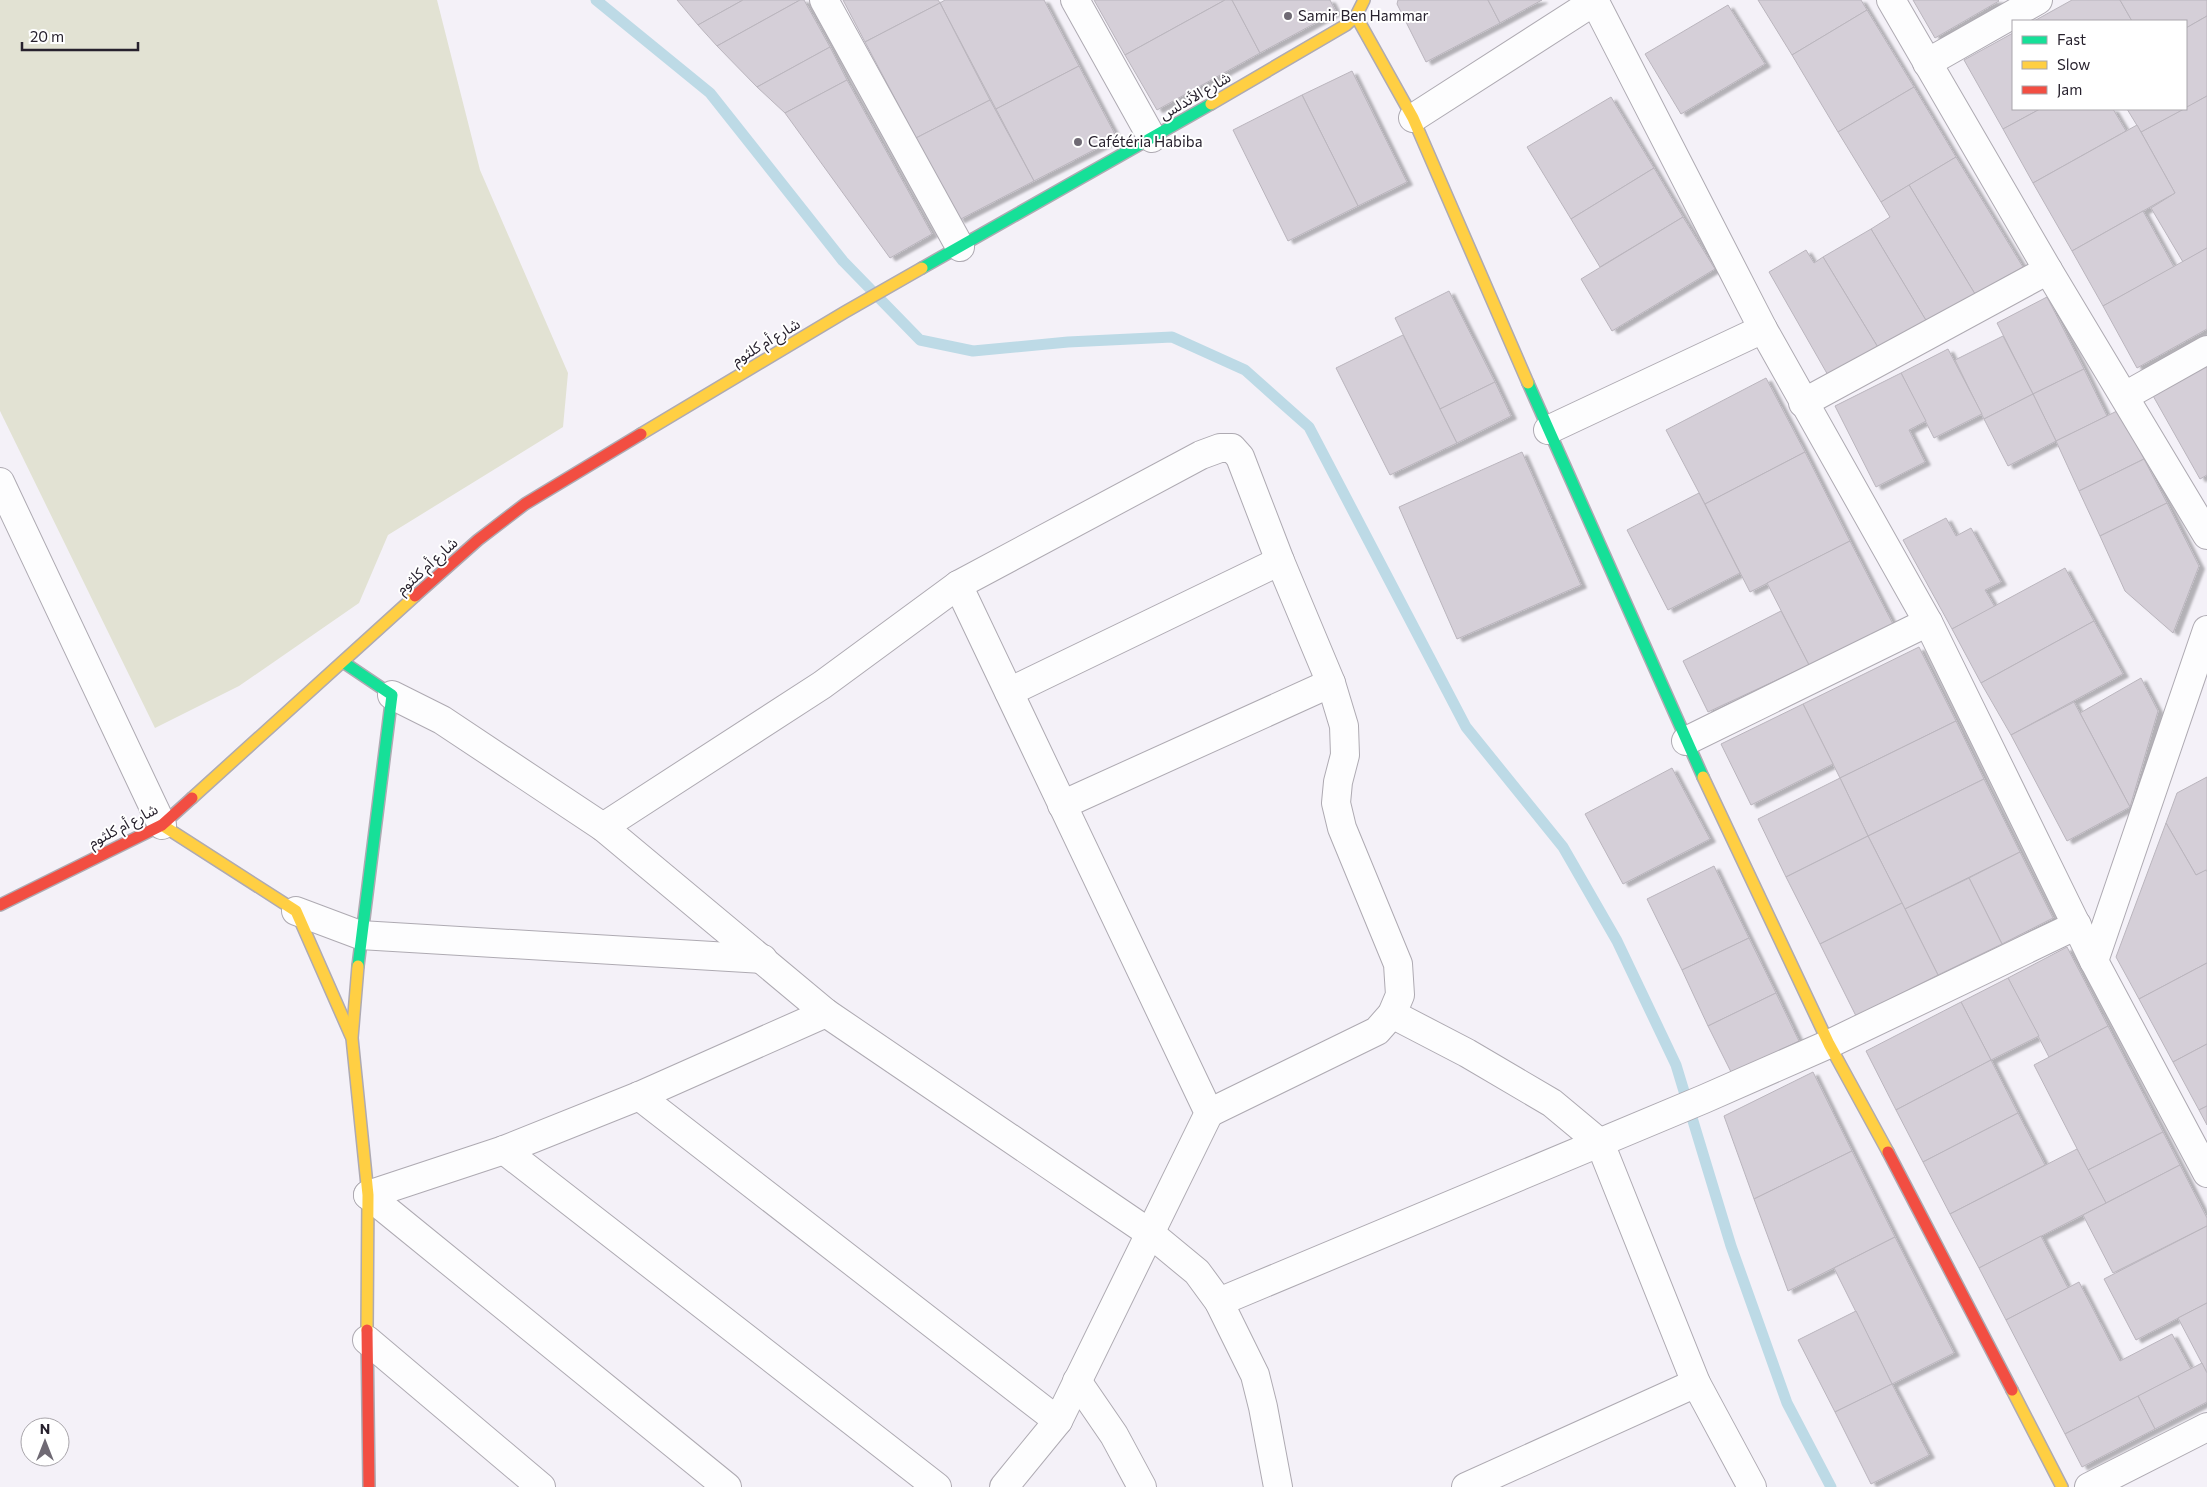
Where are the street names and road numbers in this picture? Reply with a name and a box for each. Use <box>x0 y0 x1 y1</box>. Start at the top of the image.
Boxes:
street label: شارع الأندلس <box>1156 67 1236 126</box>
street label: شارع أم كلثوم <box>728 314 805 372</box>
street label: شارع أم كلثوم <box>392 533 464 600</box>
street label: شارع أم كلثوم <box>85 799 163 855</box>

